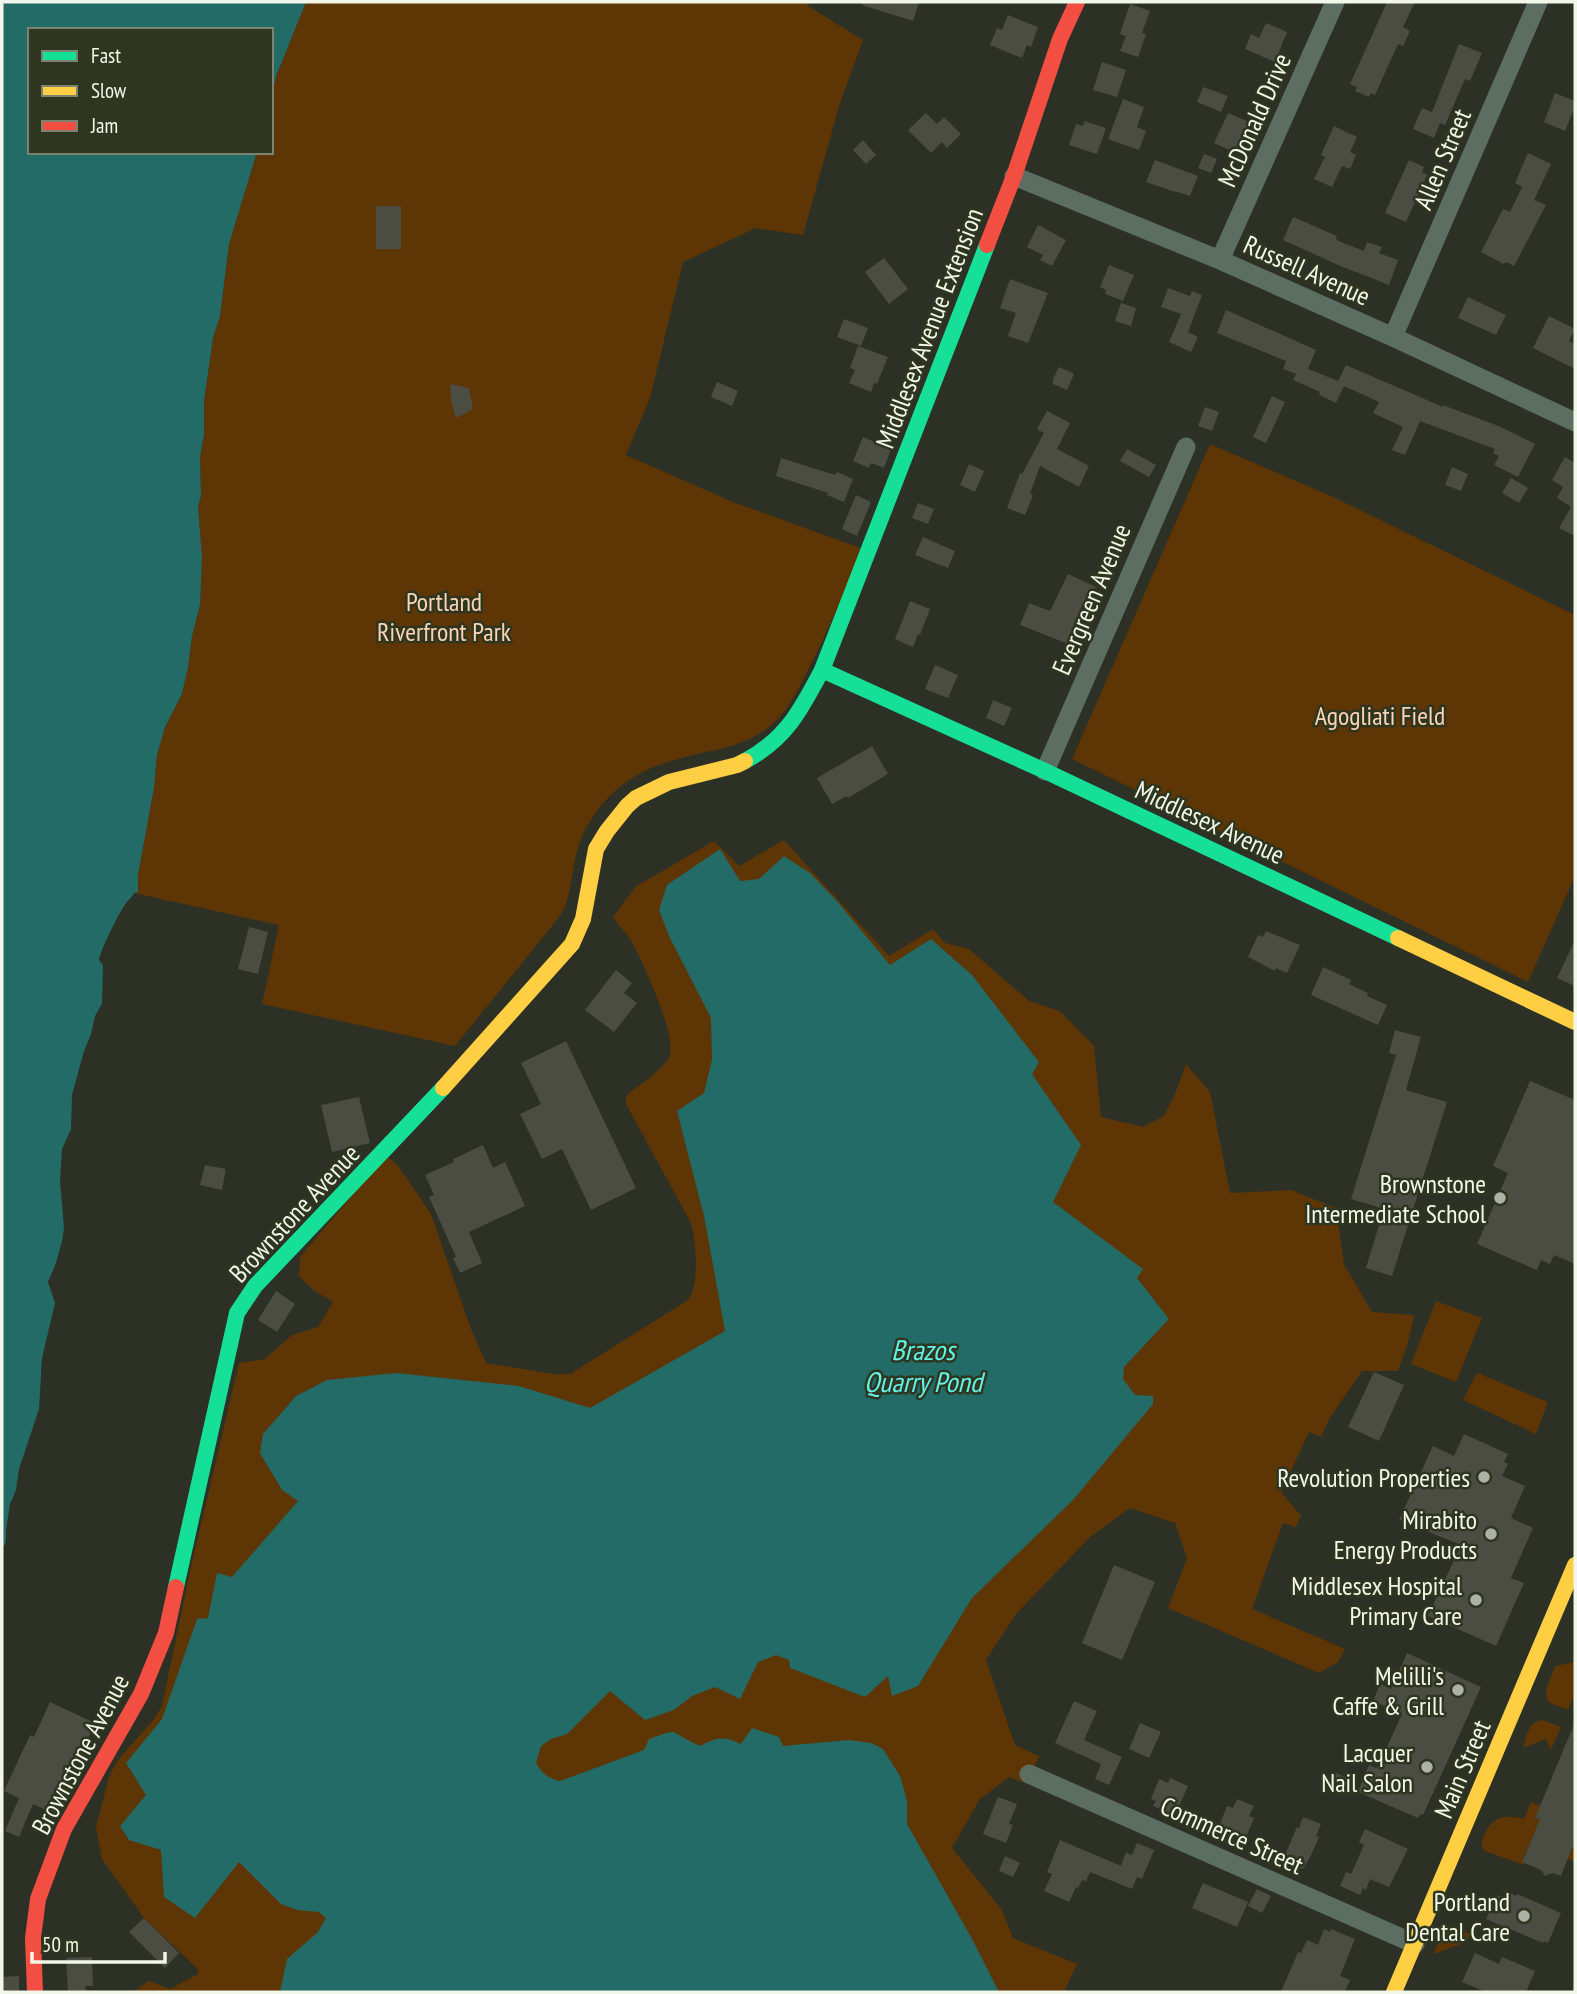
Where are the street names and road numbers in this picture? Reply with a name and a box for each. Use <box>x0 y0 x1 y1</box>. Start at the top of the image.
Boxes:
street label: McDonald Drive <box>1210 48 1298 192</box>
street label: Allen Street <box>1406 104 1478 214</box>
street label: Middlesex Avenue Extension <box>868 203 990 453</box>
street label: Russell Avenue <box>1239 228 1375 312</box>
street label: Evergreen Avenue <box>1044 519 1138 679</box>
street label: Middlesex Avenue <box>1130 773 1290 871</box>
street label: Brownstone Avenue <box>222 1137 366 1289</box>
street label: Brownstone Avenue <box>24 1668 136 1840</box>
street label: Main Street <box>1427 1715 1497 1823</box>
street label: Commerce Street <box>1155 1789 1309 1881</box>

